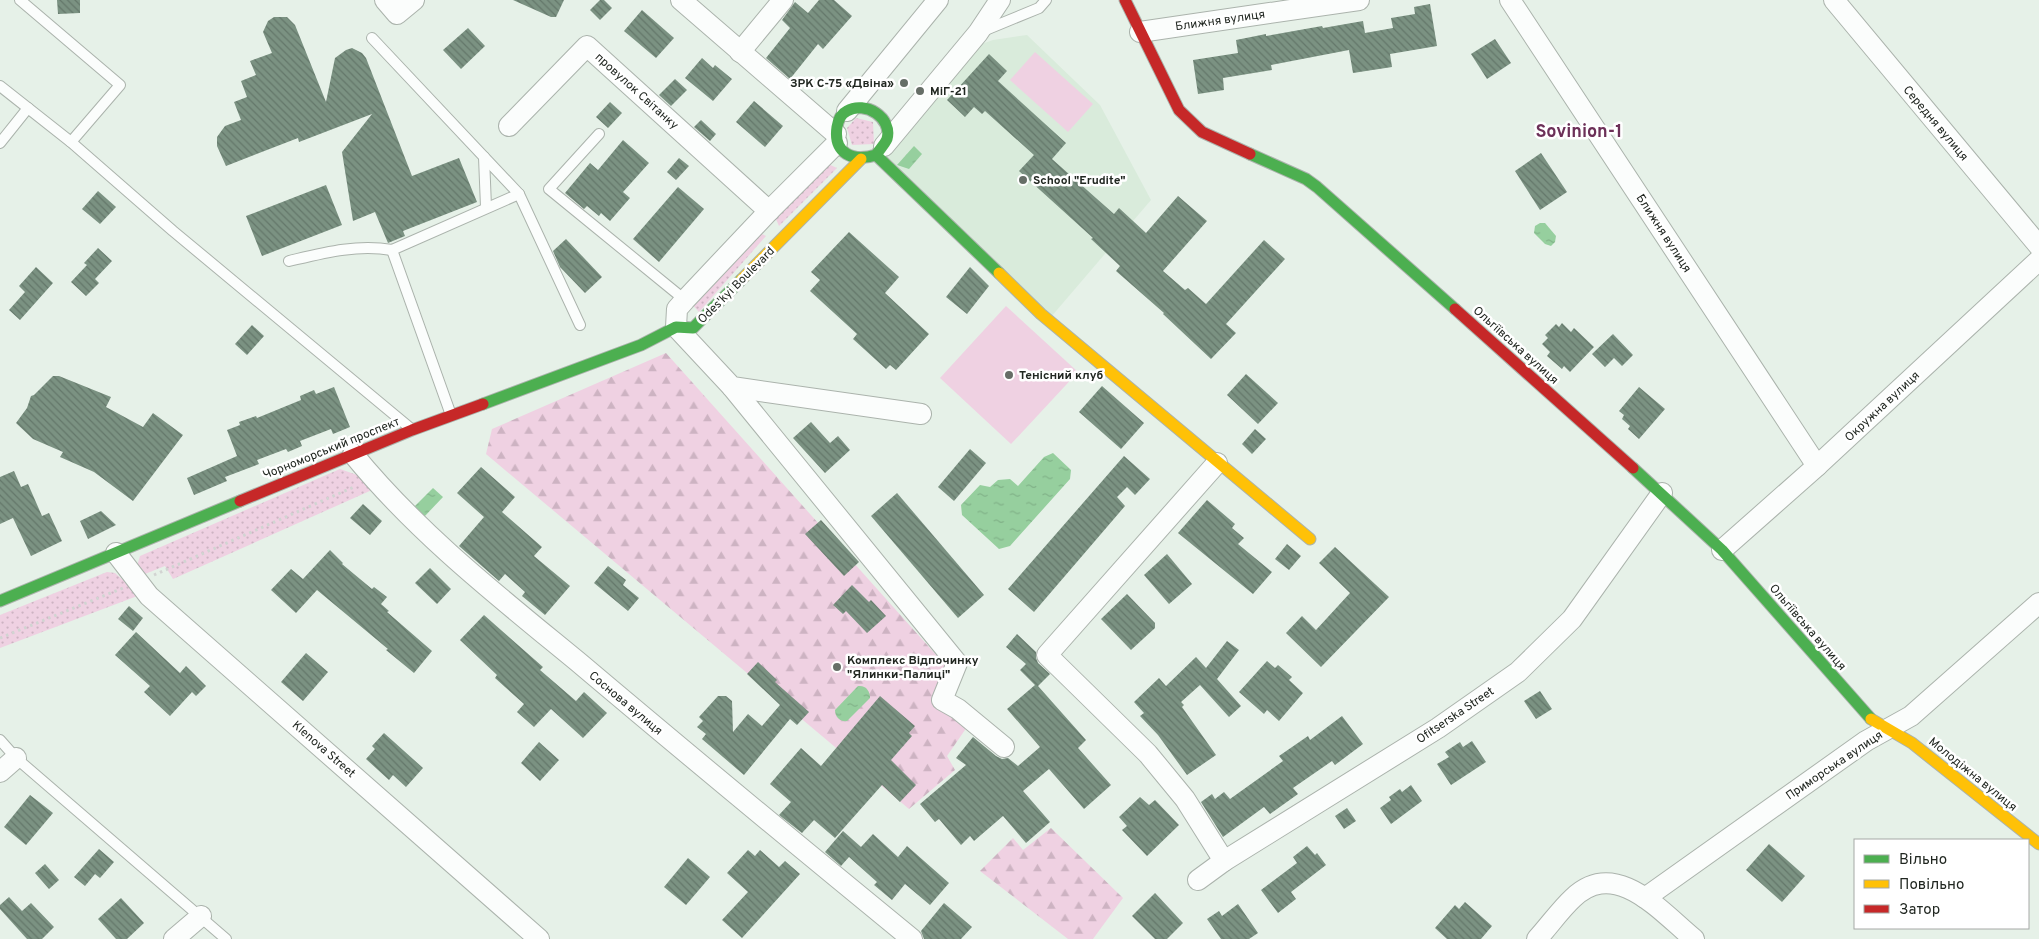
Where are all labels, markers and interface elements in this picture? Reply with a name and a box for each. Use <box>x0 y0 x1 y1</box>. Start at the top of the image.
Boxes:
street label: Ближня вулиця <box>1174 7 1266 35</box>
street label: провулок Світанку <box>591 50 682 134</box>
place label: ЗРК С-75 «Двіна» <box>790 76 894 92</box>
marker: ЗРК С-75 «Двіна» <box>898 77 910 89</box>
street label: Середня вулиця <box>1899 83 1971 165</box>
place label: МіГ-21 <box>930 84 967 100</box>
marker: МіГ-21 <box>914 85 926 97</box>
district label: Sovinion-1 <box>1536 121 1622 144</box>
place label: School "Erudite" <box>1033 173 1126 189</box>
marker: School "Erudite" <box>1017 174 1029 186</box>
street label: Ближня вулиця <box>1632 191 1695 276</box>
street label: Odes'kyi Boulevard <box>695 244 779 328</box>
street label: Ольгіївська вулиця <box>1469 303 1561 388</box>
place label: Тенісний клуб <box>1019 368 1104 384</box>
street label: Окружна вулиця <box>1842 368 1924 446</box>
marker: Тенісний клуб <box>1003 369 1015 381</box>
street label: Чорноморський проспект <box>261 414 403 484</box>
street label: Ольгіївська вулиця <box>1765 581 1849 674</box>
place label: Комплекс Відпочинку "Ялинки-Палиці" <box>847 653 979 683</box>
marker: Комплекс Відпочинку "Ялинки-Палиці" <box>831 661 843 673</box>
street label: Соснова вулиця <box>585 668 666 739</box>
street label: Ofitserska Street <box>1413 684 1498 748</box>
street label: Klenova Street <box>288 718 359 782</box>
street label: Приморська вулиця <box>1783 727 1886 804</box>
street label: Молодіжна вулиця <box>1925 734 2020 815</box>
legend <box>1854 839 2029 929</box>
text: Вільно <box>1899 851 1947 870</box>
text: Повільно <box>1899 876 1964 895</box>
text: Затор <box>1899 901 1940 920</box>

